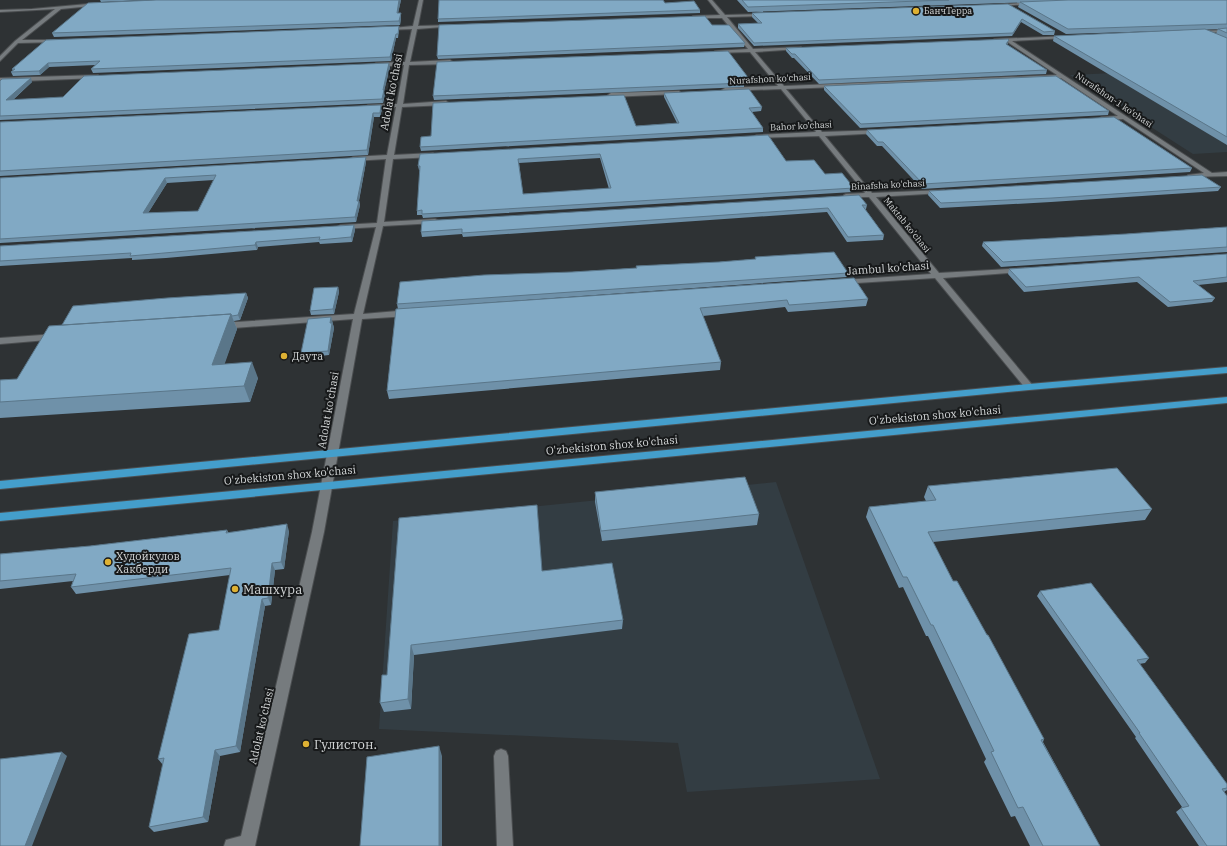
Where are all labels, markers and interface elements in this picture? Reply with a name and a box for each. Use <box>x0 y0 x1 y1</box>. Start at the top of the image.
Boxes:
place label: БанчТерра <box>924 5 972 16</box>
marker: БанчТерра <box>911 6 921 16</box>
street label: Adolat ko'chasi <box>377 52 405 132</box>
street label: Nurafshon-1 ko'chasi <box>1074 70 1155 130</box>
street label: Nurafshon ko'chasi <box>729 71 811 86</box>
street label: Bahor ko'chasi <box>770 118 832 133</box>
street label: Binafsha ko'chasi <box>851 177 925 192</box>
street label: Maktab ko'chasi <box>882 195 933 255</box>
street label: Jambul ko'chasi <box>846 258 930 278</box>
place label: Даута <box>292 349 323 363</box>
marker: Даута <box>279 351 289 361</box>
street label: Adolat ko'chasi <box>314 370 342 450</box>
street label: O'zbekiston shox ko'chasi <box>868 402 1002 428</box>
street label: O'zbekiston shox ko'chasi <box>545 432 679 458</box>
street label: O'zbekiston shox ko'chasi <box>223 462 357 488</box>
place label: Худойкулов Хакберди <box>116 549 180 576</box>
marker: Худойкулов Хакберди <box>103 557 113 567</box>
place label: Машхура <box>243 581 302 598</box>
marker: Машхура <box>230 584 240 594</box>
street label: Adolat ko'chasi <box>245 686 277 766</box>
place label: Гулистон. <box>314 736 377 753</box>
marker: Гулистон. <box>301 739 311 749</box>

